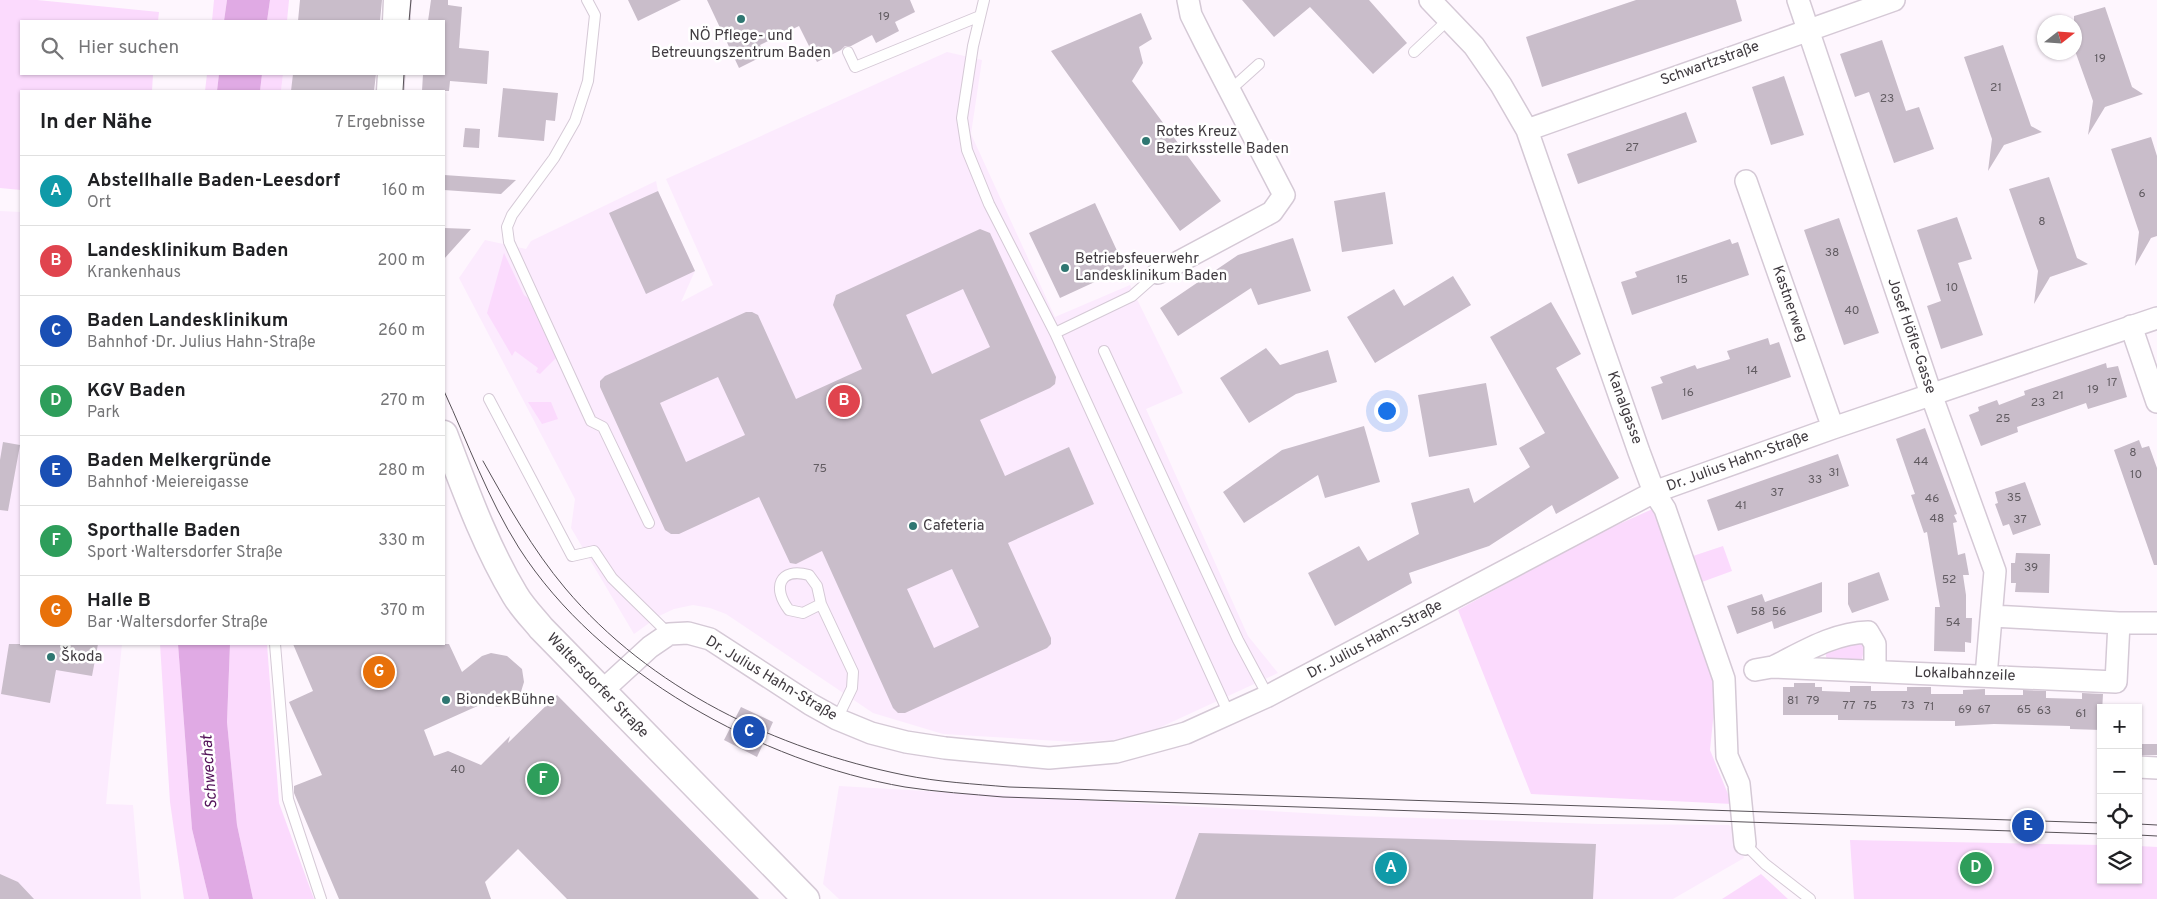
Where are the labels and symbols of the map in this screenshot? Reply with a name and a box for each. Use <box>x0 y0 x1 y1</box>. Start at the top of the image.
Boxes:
house number: 19 <box>878 9 890 25</box>
marker: NÖ Pflege- und Betreuungszentrum Baden <box>735 13 747 25</box>
north arrow <box>2037 15 2082 60</box>
place label: NÖ Pflege- und Betreuungszentrum Baden <box>651 26 831 63</box>
street label: Schwartzstraße <box>1658 37 1762 91</box>
house number: 19 <box>2094 51 2106 67</box>
house number: 21 <box>1990 80 2002 96</box>
house number: 23 <box>1880 91 1894 107</box>
place label: Rotes Kreuz Bezirksstelle Baden <box>1156 123 1289 159</box>
marker: Rotes Kreuz Bezirksstelle Baden <box>1140 135 1152 147</box>
house number: 27 <box>1625 140 1639 156</box>
house number: 6 <box>2138 186 2146 202</box>
house number: 8 <box>2038 214 2046 230</box>
house number: 38 <box>1825 245 1839 261</box>
place label: Betriebsfeuerwehr Landesklinikum Baden <box>1075 250 1227 286</box>
marker: Betriebsfeuerwehr Landesklinikum Baden <box>1059 262 1071 274</box>
street label: Kastnerweg <box>1767 263 1811 345</box>
house number: 15 <box>1676 272 1688 288</box>
street label: Josef Höfle-Gasse <box>1882 275 1940 397</box>
house number: 10 <box>1946 280 1958 296</box>
house number: 40 <box>1844 303 1860 319</box>
house number: 14 <box>1746 363 1758 379</box>
street label: Kanalgasse <box>1602 369 1646 447</box>
house number: 17 <box>2107 375 2117 391</box>
pin: B <box>828 382 860 420</box>
house number: 19 <box>2087 382 2099 398</box>
house number: 16 <box>1682 385 1694 401</box>
house number: 21 <box>2052 388 2064 404</box>
house number: 23 <box>2031 395 2045 411</box>
your location <box>1374 398 1400 424</box>
house number: 25 <box>1996 411 2010 427</box>
street label: Dr. Julius Hahn-Straße <box>1664 427 1812 497</box>
house number: 8 <box>2129 445 2137 461</box>
house number: 44 <box>1914 454 1928 470</box>
house number: 75 <box>813 461 827 477</box>
house number: 31 <box>1828 465 1840 481</box>
house number: 10 <box>2130 467 2142 483</box>
house number: 33 <box>1808 472 1822 488</box>
house number: 37 <box>1770 485 1784 501</box>
house number: 35 <box>2007 490 2021 506</box>
house number: 46 <box>1925 491 1939 507</box>
house number: 41 <box>1735 498 1747 514</box>
house number: 48 <box>1930 511 1944 527</box>
house number: 37 <box>2013 512 2027 528</box>
place label: Cafeteria <box>923 517 984 536</box>
marker: Cafeteria <box>907 520 919 532</box>
house number: 39 <box>2024 560 2038 576</box>
house number: 52 <box>1942 572 1956 588</box>
street label: Dr. Julius Hahn-Straße <box>1304 596 1446 684</box>
house number: 58 <box>1751 604 1765 620</box>
house number: 56 <box>1772 604 1786 620</box>
house number: 54 <box>1945 615 1961 631</box>
street label: Waltersdorfer Straße <box>542 629 652 743</box>
street label: Dr. Julius Hahn-Straße <box>702 632 840 726</box>
place label: Škoda <box>61 646 102 667</box>
marker: Škoda <box>45 651 57 663</box>
pin: G <box>363 653 395 691</box>
street label: Lokalbahnzeile <box>1914 664 2016 686</box>
place label: BiondekBühne <box>456 691 555 710</box>
house number: 81 <box>1787 693 1799 709</box>
house number: 79 <box>1806 693 1820 709</box>
marker: BiondekBühne <box>440 694 452 706</box>
house number: 77 <box>1843 698 1855 714</box>
house number: 75 <box>1863 698 1877 714</box>
house number: 73 <box>1901 698 1915 714</box>
house number: 71 <box>1924 699 1934 715</box>
house number: 69 <box>1958 702 1972 718</box>
house number: 67 <box>1977 702 1991 718</box>
house number: 65 <box>2017 702 2031 718</box>
house number: 63 <box>2037 703 2051 719</box>
house number: 61 <box>2075 706 2087 722</box>
pin: C <box>733 713 765 751</box>
water label: Schwechat <box>197 733 223 810</box>
pin: F <box>527 760 559 798</box>
house number: 40 <box>450 762 466 778</box>
pin: E <box>2012 807 2044 845</box>
pin: A <box>1375 849 1407 887</box>
pin: D <box>1960 849 1992 887</box>

